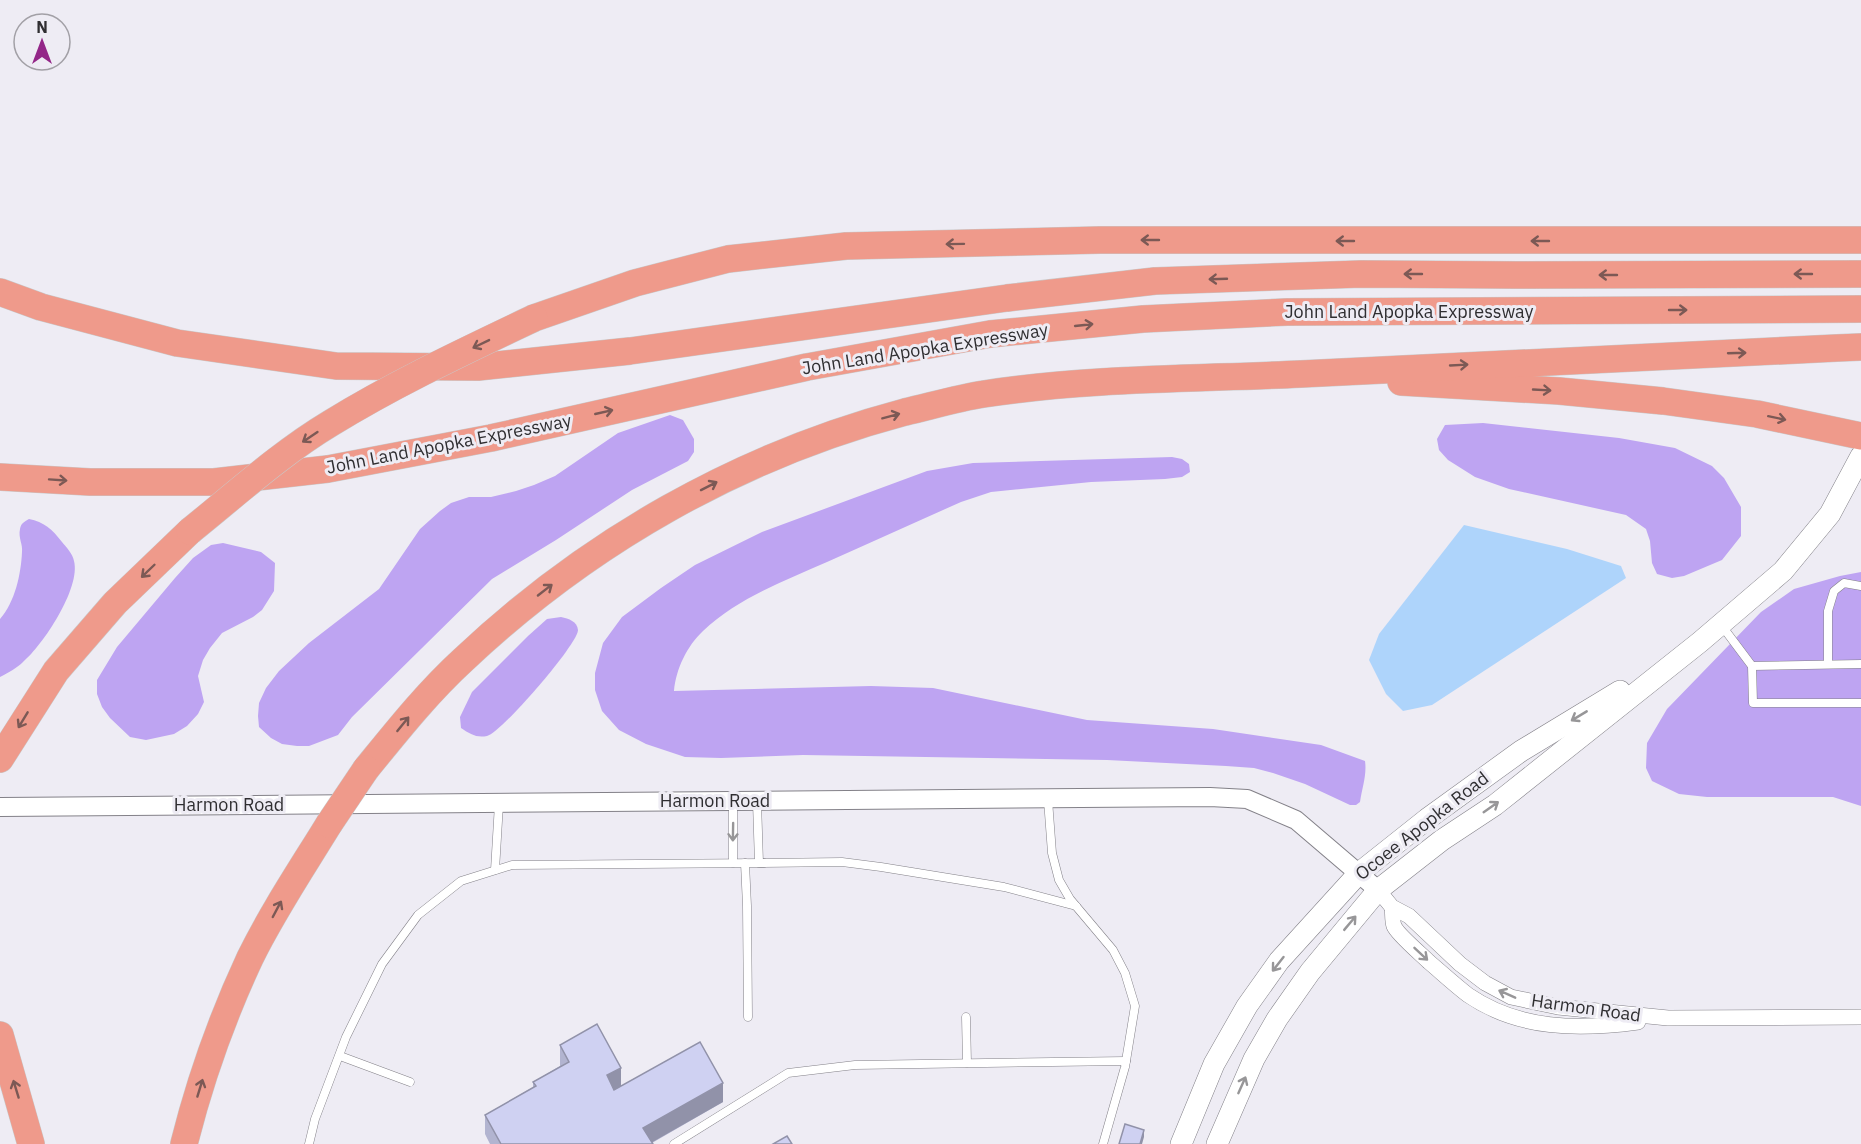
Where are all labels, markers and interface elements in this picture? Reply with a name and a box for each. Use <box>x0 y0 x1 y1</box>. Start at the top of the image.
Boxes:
north arrow <box>12 12 72 72</box>
text: N <box>36 17 48 37</box>
one-way arrow <box>1140 234 1160 246</box>
one-way arrow <box>1335 235 1355 247</box>
one-way arrow <box>1530 235 1550 247</box>
one-way arrow <box>945 238 965 249</box>
one-way arrow <box>1403 268 1423 280</box>
one-way arrow <box>1793 268 1813 280</box>
one-way arrow <box>1598 269 1618 281</box>
one-way arrow <box>1208 273 1228 284</box>
street label: John Land Apopka Expressway <box>1284 300 1534 323</box>
one-way arrow <box>1667 304 1687 316</box>
street label: John Land Apopka Expressway <box>800 318 1050 379</box>
one-way arrow <box>1074 319 1094 330</box>
one-way arrow <box>473 338 491 350</box>
one-way arrow <box>1727 347 1747 358</box>
one-way arrow <box>1448 359 1468 370</box>
one-way arrow <box>1532 384 1552 395</box>
one-way arrow <box>594 406 613 418</box>
street label: John Land Apopka Expressway <box>324 408 573 479</box>
one-way arrow <box>881 410 900 421</box>
one-way arrow <box>1768 413 1787 425</box>
one-way arrow <box>302 431 319 443</box>
one-way arrow <box>48 475 68 486</box>
one-way arrow <box>700 480 718 492</box>
one-way arrow <box>141 564 156 578</box>
one-way arrow <box>536 584 552 597</box>
one-way arrow <box>17 711 29 728</box>
one-way arrow <box>1571 711 1588 723</box>
one-way arrow <box>396 717 410 732</box>
street label: Ocoee Apopka Road <box>1350 766 1493 885</box>
street label: Harmon Road <box>660 789 770 812</box>
street label: Harmon Road <box>174 793 284 816</box>
one-way arrow <box>1482 801 1498 814</box>
one-way arrow <box>727 822 739 842</box>
one-way arrow <box>271 901 283 918</box>
one-way arrow <box>1344 915 1357 931</box>
one-way arrow <box>1414 947 1429 962</box>
one-way arrow <box>1271 955 1284 971</box>
one-way arrow <box>1498 987 1516 999</box>
street label: Harmon Road <box>1530 988 1642 1027</box>
one-way arrow <box>1237 1076 1249 1094</box>
one-way arrow <box>195 1079 206 1098</box>
one-way arrow <box>10 1080 21 1099</box>

